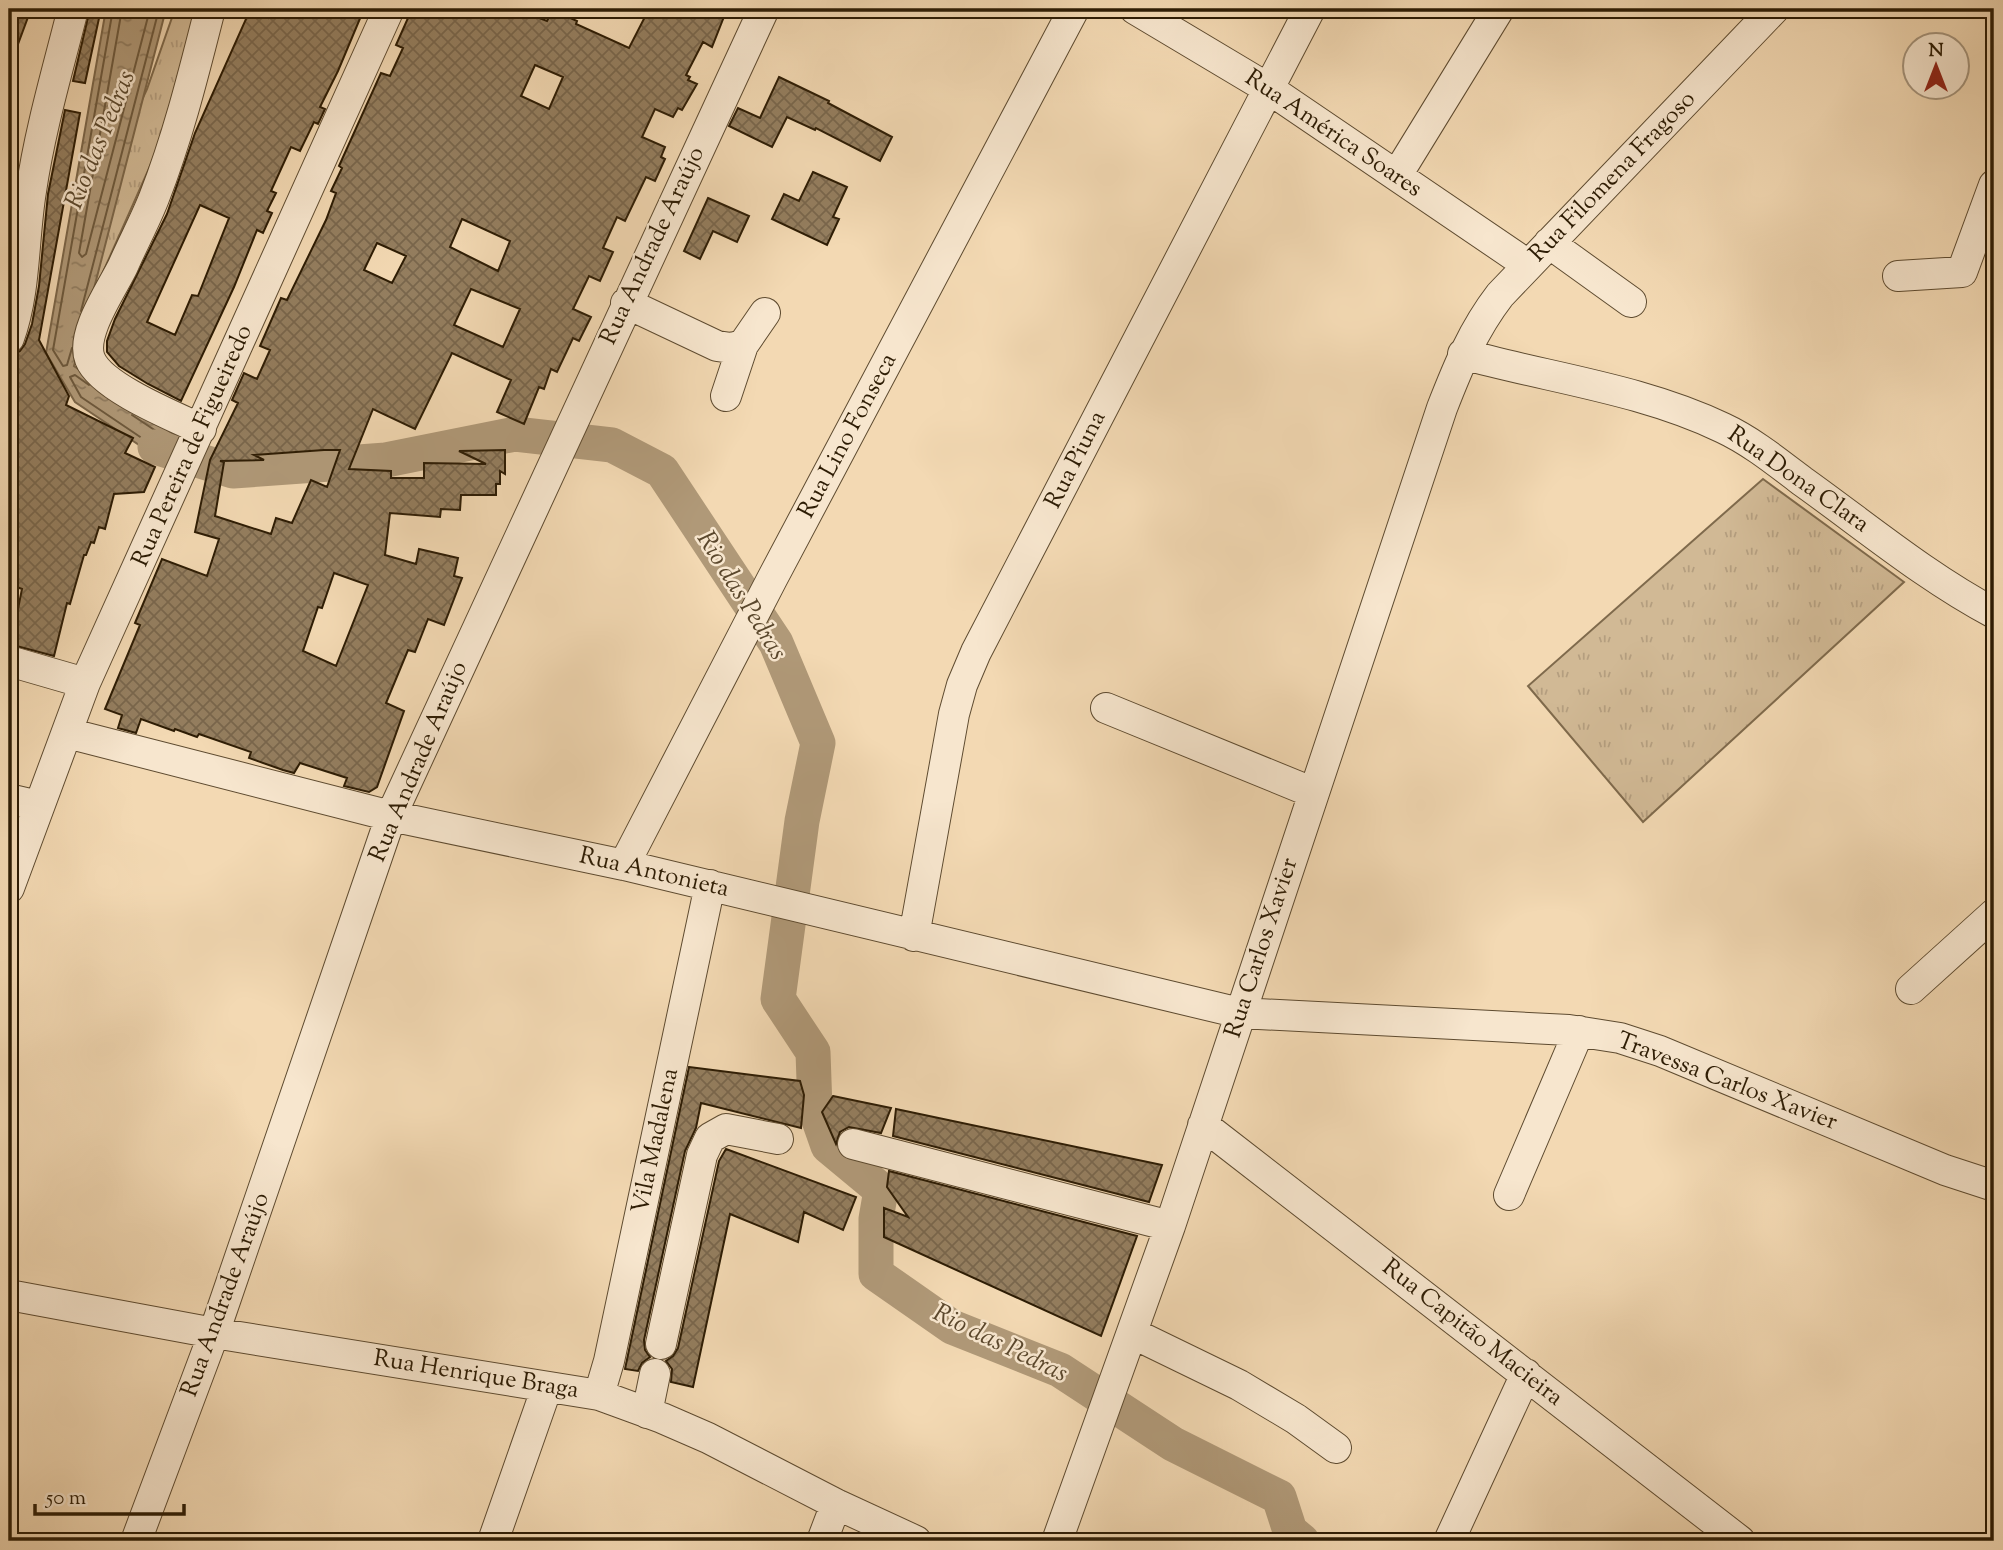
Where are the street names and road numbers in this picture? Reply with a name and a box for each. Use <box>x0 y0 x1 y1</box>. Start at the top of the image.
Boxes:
street label: Rua América Soares <box>1238 62 1428 206</box>
street label: Rua Filomena Fragoso <box>1522 84 1704 270</box>
street label: Rua Andrade Araújo <box>592 141 714 351</box>
street label: Rua Pereira de Figueiredo <box>124 320 262 572</box>
street label: Rua Lino Fonseca <box>790 347 906 525</box>
street label: Rua Piuna <box>1037 405 1115 515</box>
street label: Rua Dona Clara <box>1720 418 1876 542</box>
street label: Rua Andrade Araújo <box>361 656 477 868</box>
street label: Rua Antonieta <box>576 839 732 907</box>
street label: Rua Carlos Xavier <box>1217 854 1307 1042</box>
street label: Travessa Carlos Xavier <box>1612 1024 1842 1140</box>
street label: Vila Madalena <box>624 1065 688 1217</box>
street label: Rua Andrade Araújo <box>173 1188 279 1402</box>
street label: Rua Capitão Macieira <box>1374 1251 1570 1415</box>
street label: Rua Henrique Braga <box>371 1342 581 1408</box>

